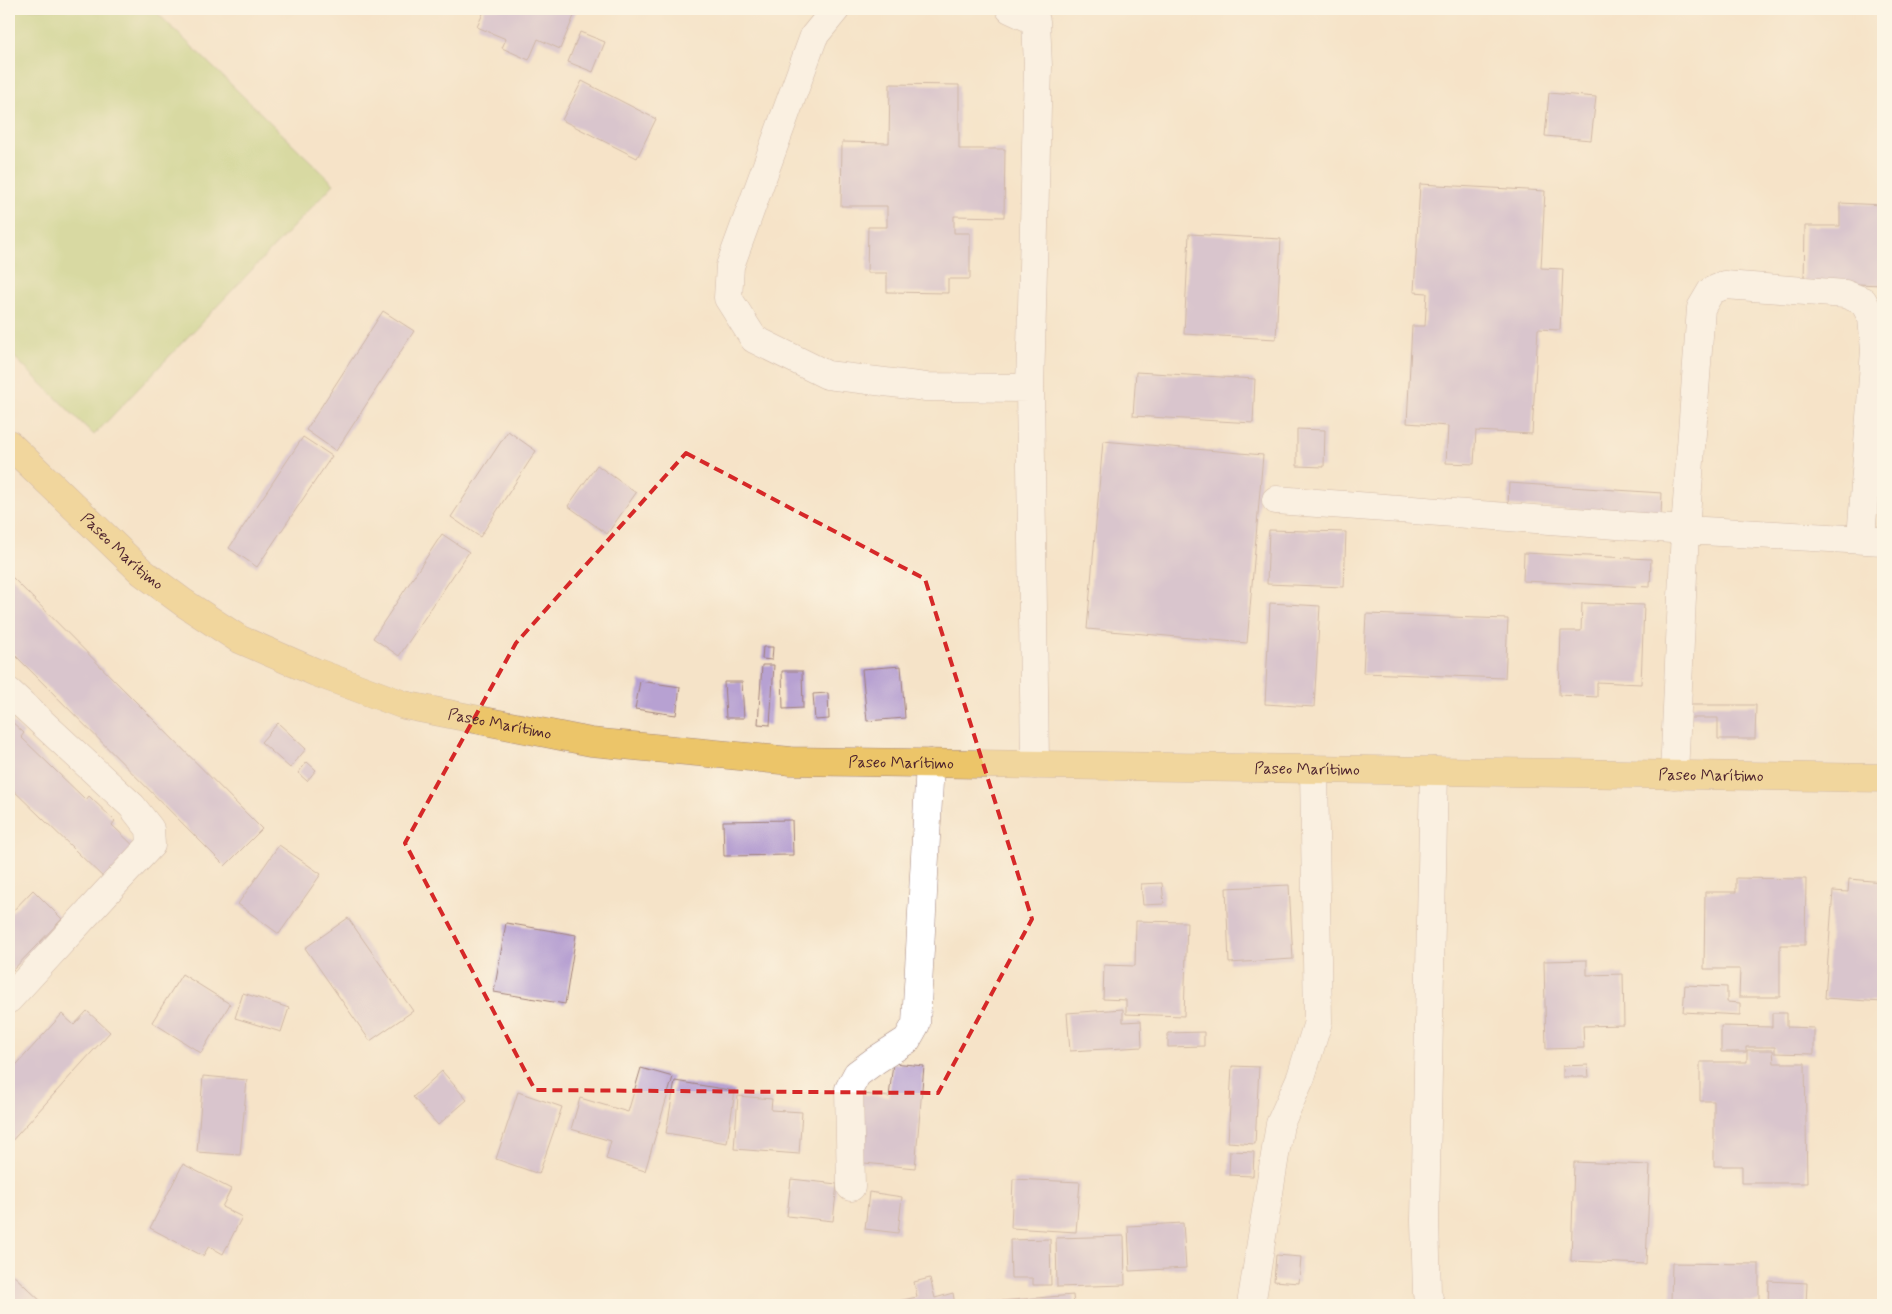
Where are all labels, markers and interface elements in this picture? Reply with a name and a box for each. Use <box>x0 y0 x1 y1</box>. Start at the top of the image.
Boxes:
street label: Paseo Marítimo <box>76 508 168 595</box>
street label: Paseo Marítimo <box>446 703 554 745</box>
street label: Paseo Marítimo <box>848 751 954 774</box>
street label: Paseo Marítimo <box>1254 758 1360 780</box>
street label: Paseo Marítimo <box>1658 764 1764 787</box>

